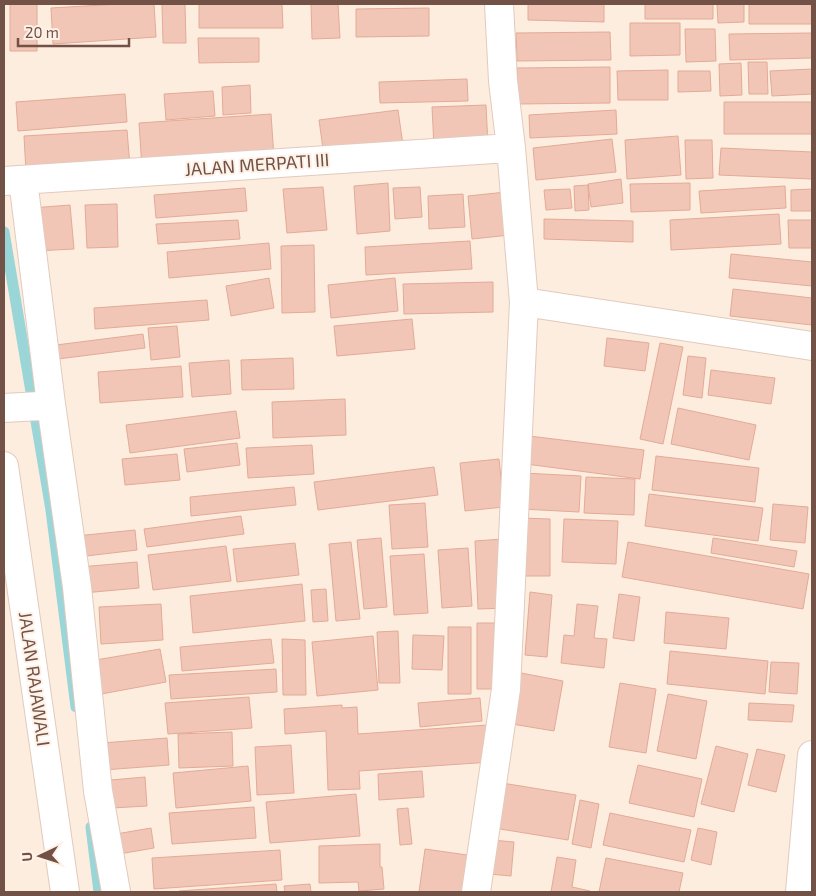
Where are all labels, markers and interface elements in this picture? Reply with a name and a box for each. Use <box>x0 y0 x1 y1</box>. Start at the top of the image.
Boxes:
scale bar <box>18 15 129 47</box>
text: 20 m <box>25 23 59 41</box>
street label: JALAN MERPATI III <box>184 148 330 180</box>
street label: JALAN RAJAWALI <box>15 610 55 748</box>
north arrow <box>15 831 65 881</box>
text: U <box>18 852 35 862</box>

